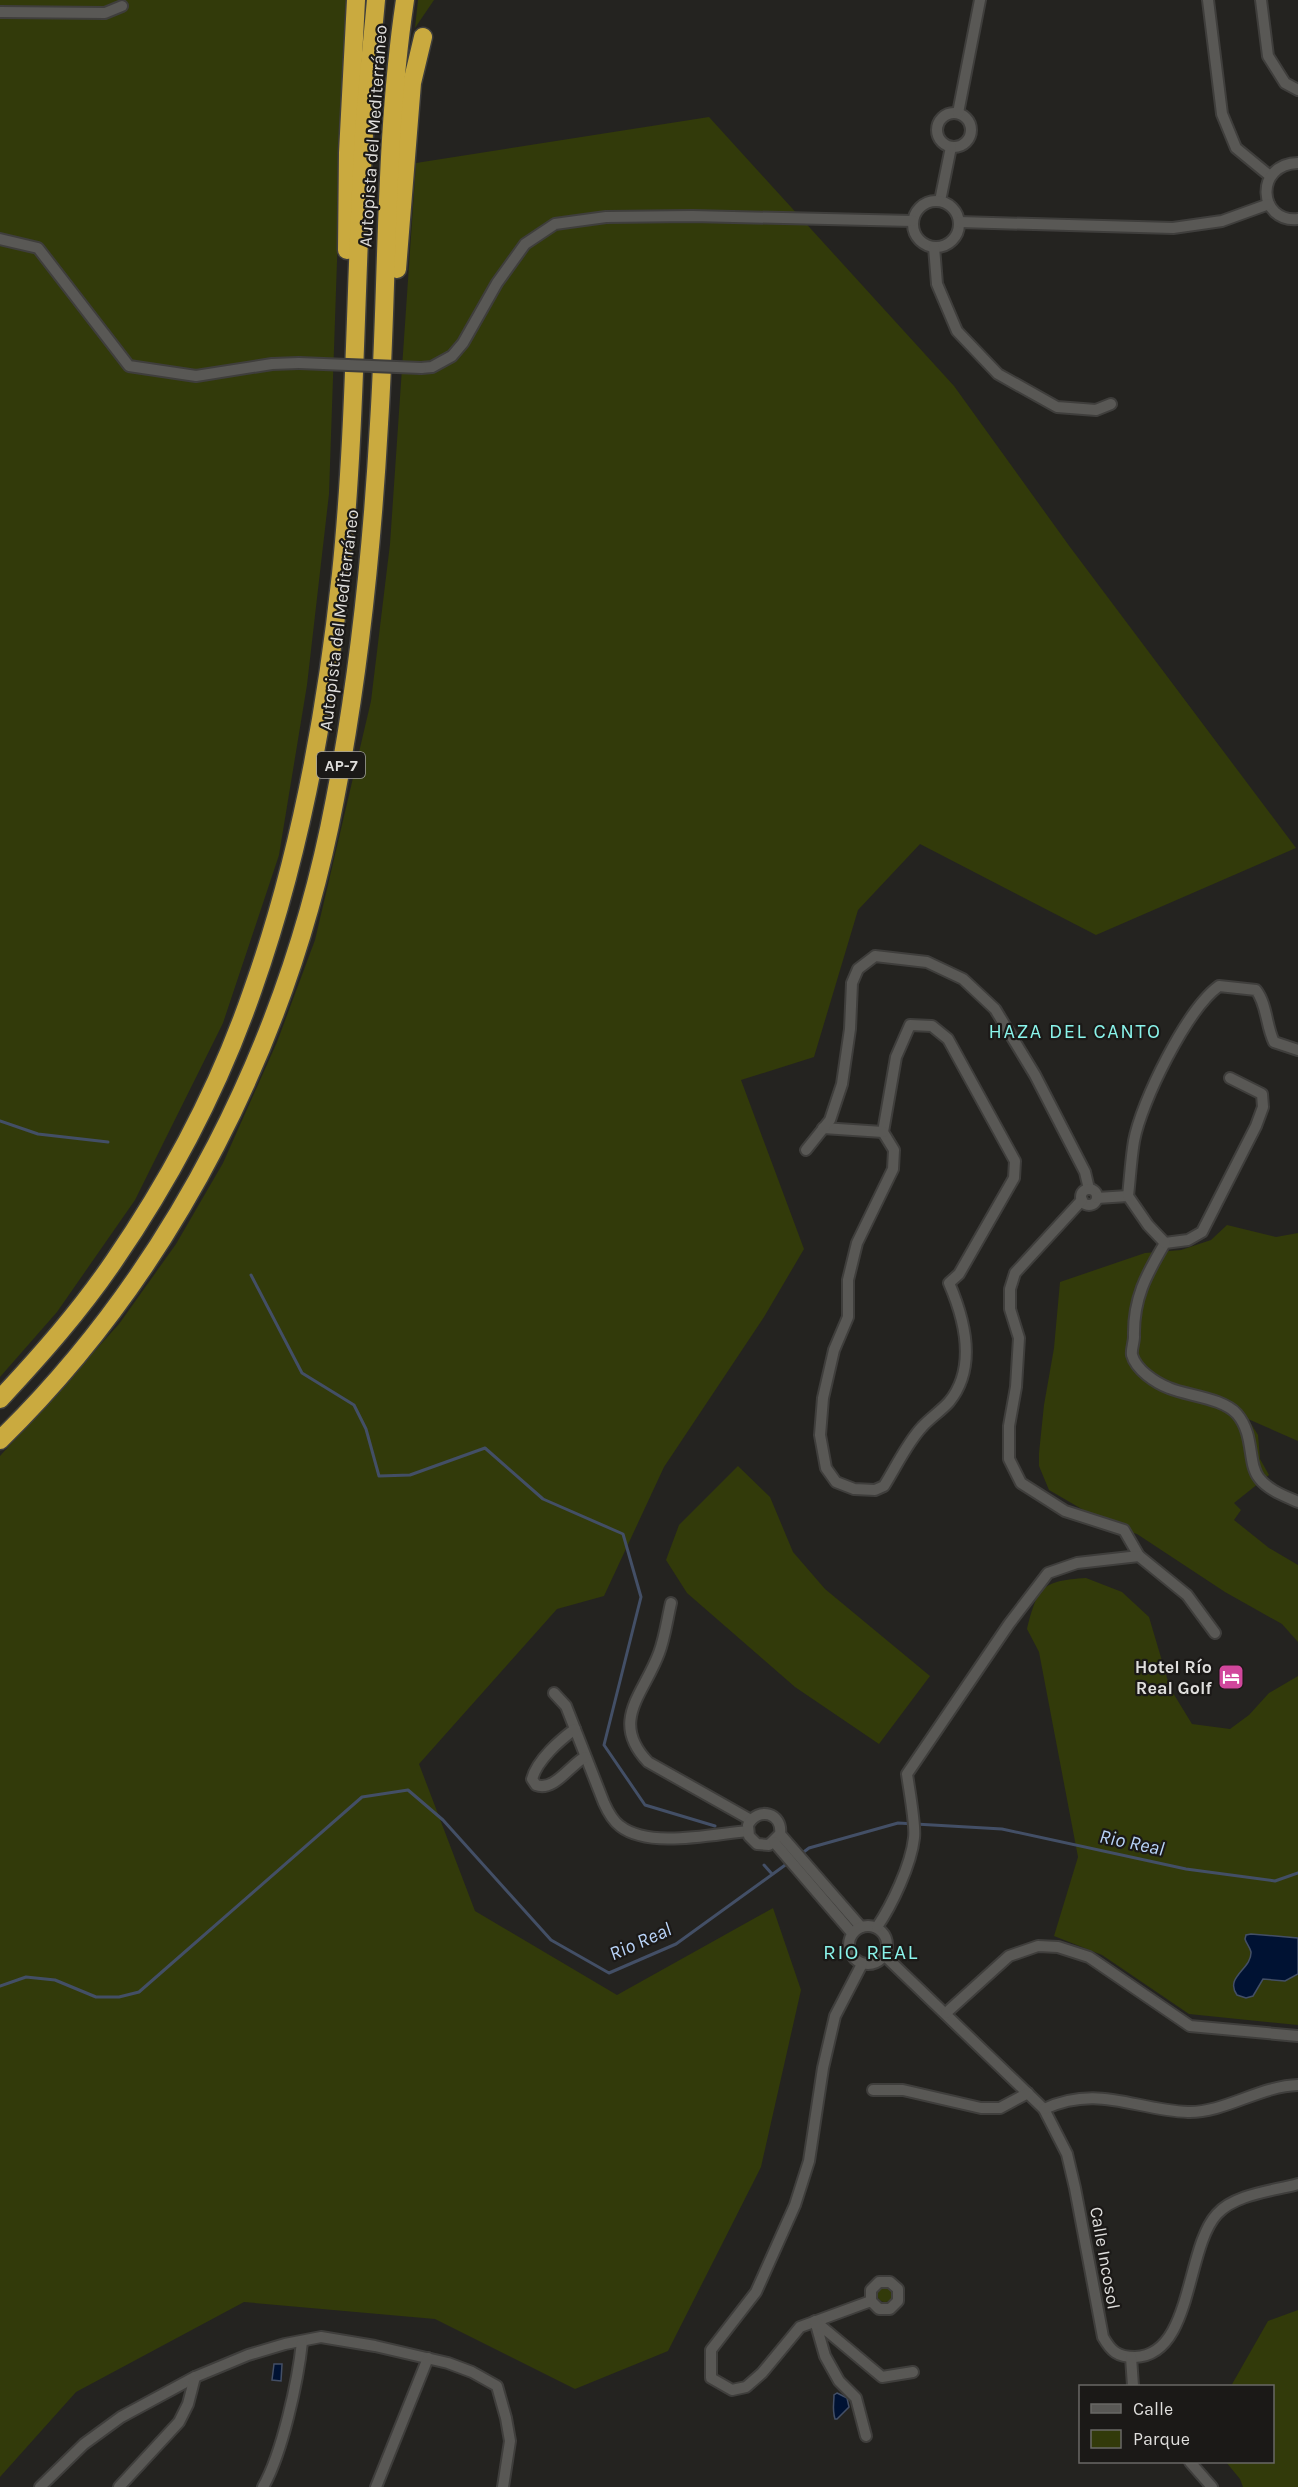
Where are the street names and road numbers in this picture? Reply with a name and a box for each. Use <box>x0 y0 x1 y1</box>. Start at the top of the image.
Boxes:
street label: Autopista del Mediterráneo <box>354 24 392 248</box>
street label: Autopista del Mediterráneo <box>315 508 363 732</box>
road number: AP-7 <box>317 752 365 778</box>
street label: Calle Incosol <box>1085 2205 1125 2311</box>

